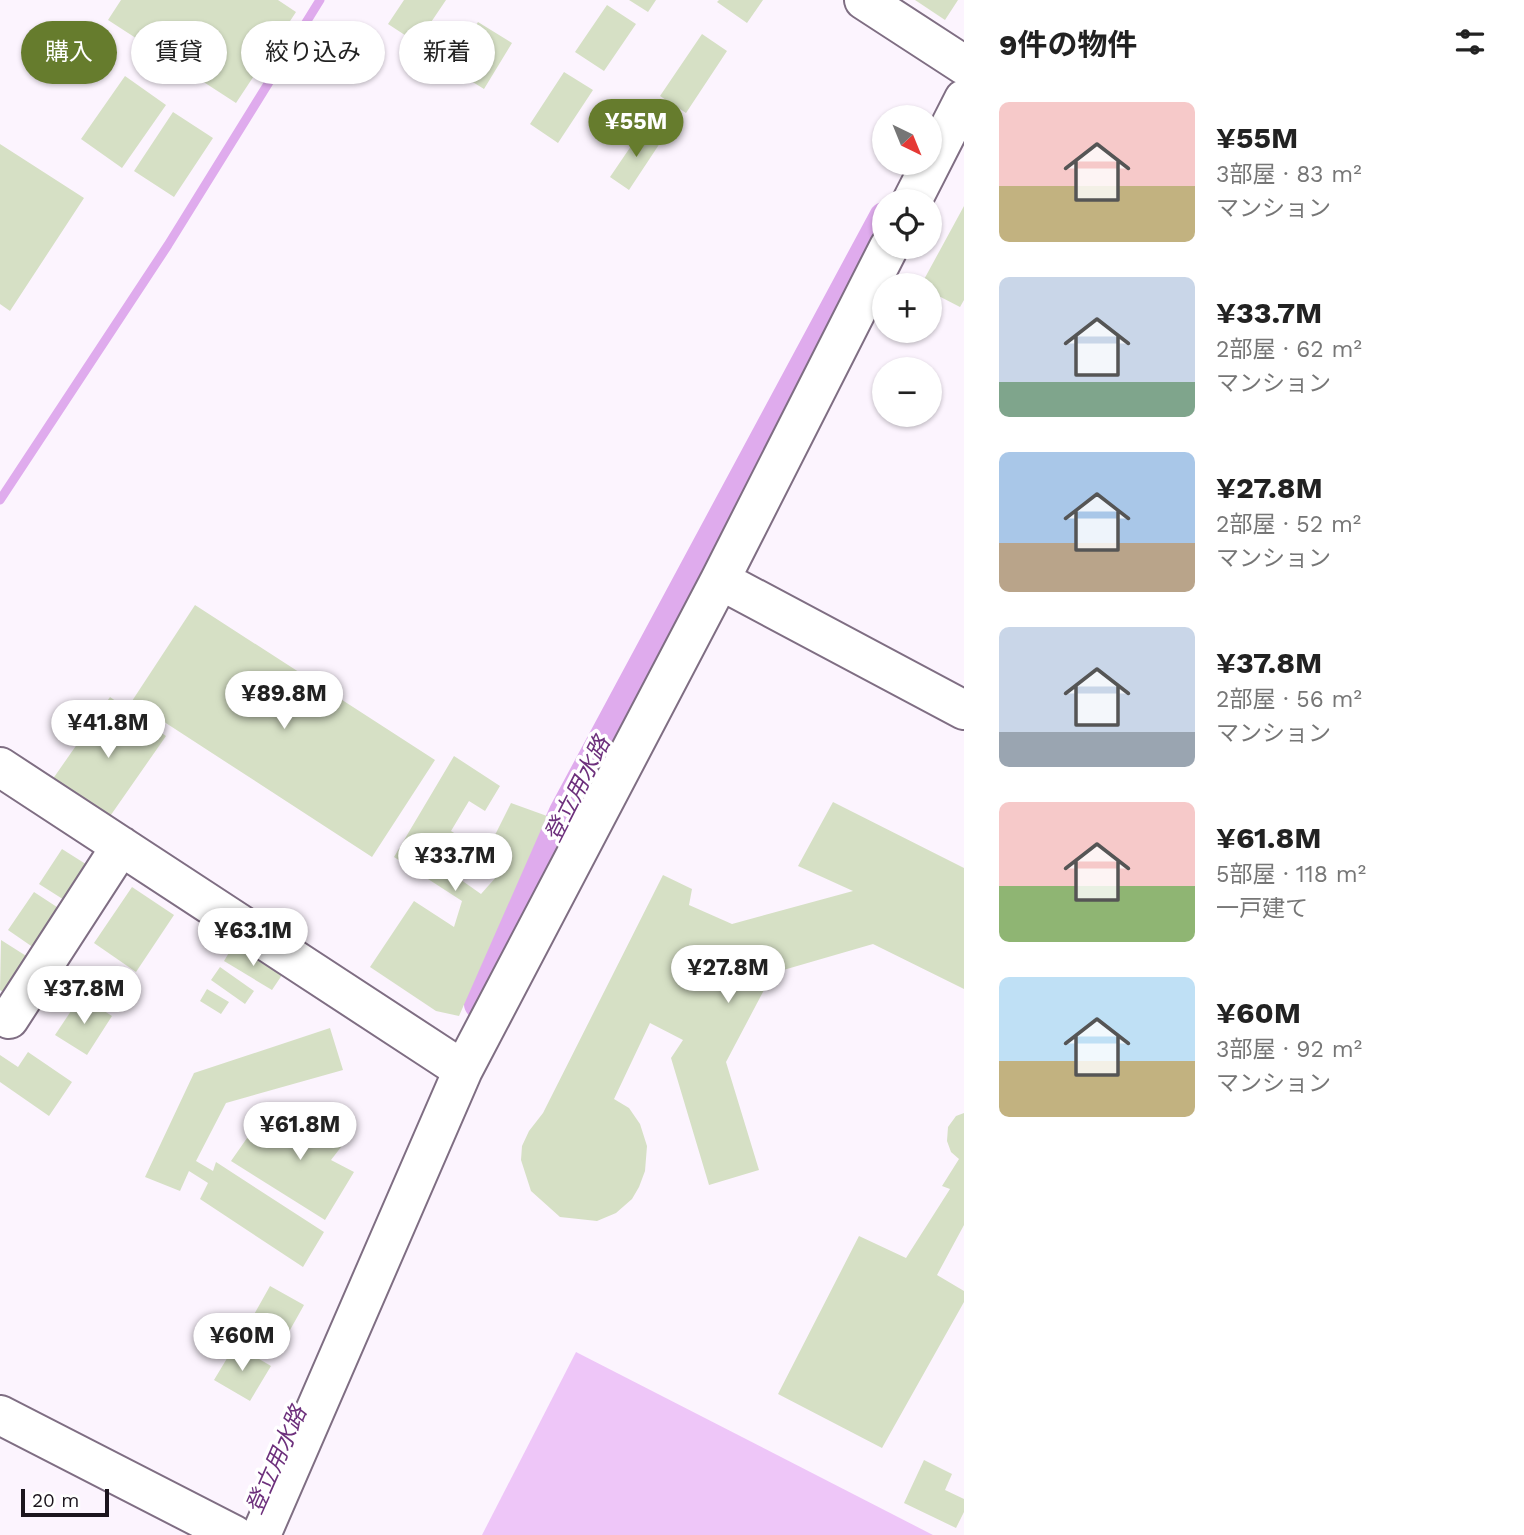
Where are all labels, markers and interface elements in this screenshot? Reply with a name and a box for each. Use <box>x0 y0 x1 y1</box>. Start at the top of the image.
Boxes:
chip: 購入 <box>21 21 117 84</box>
chip: 賃貸 <box>131 21 227 84</box>
chip: 絞り込み <box>241 21 385 84</box>
chip: 新着 <box>399 21 495 84</box>
icon: filters <box>1451 23 1489 61</box>
text: 9件の物件 <box>999 27 1137 62</box>
pin: ¥55M <box>595 100 677 159</box>
north arrow <box>872 105 942 175</box>
map controls <box>872 105 942 427</box>
text: ¥55M <box>604 108 668 135</box>
text: ¥55M <box>1216 120 1298 155</box>
icon: home <box>1055 130 1139 214</box>
text: 3部屋 · 83 m² <box>1216 161 1362 188</box>
button: locate <box>872 189 942 259</box>
text: マンション <box>1216 195 1331 222</box>
button: + <box>872 273 942 343</box>
text: ¥33.7M <box>1216 295 1322 330</box>
icon: home <box>1055 305 1139 389</box>
text: 2部屋 · 62 m² <box>1216 336 1362 363</box>
button: − <box>872 357 942 427</box>
text: マンション <box>1216 370 1331 397</box>
text: ¥27.8M <box>1216 470 1323 505</box>
icon: home <box>1055 480 1139 564</box>
text: 2部屋 · 52 m² <box>1216 511 1361 538</box>
text: マンション <box>1216 545 1331 572</box>
text: ¥37.8M <box>1216 645 1322 680</box>
icon: home <box>1055 655 1139 739</box>
pin: ¥89.8M <box>227 672 341 731</box>
text: ¥89.8M <box>241 680 327 707</box>
text: 2部屋 · 56 m² <box>1216 686 1362 713</box>
pin: ¥41.8M <box>51 700 165 760</box>
text: ¥41.8M <box>67 709 149 736</box>
text: マンション <box>1216 720 1331 747</box>
water label: 登立用水路 <box>539 730 616 847</box>
text: ¥61.8M <box>1216 820 1322 855</box>
icon: home <box>1055 830 1139 914</box>
pin: ¥33.7M <box>398 834 512 893</box>
text: ¥33.7M <box>414 842 496 869</box>
text: 5部屋 · 118 m² <box>1216 861 1366 888</box>
text: 一戸建て <box>1216 895 1308 922</box>
pin: ¥63.1M <box>196 908 310 968</box>
text: ¥63.1M <box>214 917 292 944</box>
pin: ¥27.8M <box>671 946 785 1005</box>
text: ¥27.8M <box>687 954 769 981</box>
pin: ¥37.8M <box>27 967 141 1026</box>
text: ¥37.8M <box>43 975 125 1002</box>
text: ¥60M <box>1216 995 1301 1030</box>
icon: home <box>1055 1005 1139 1089</box>
text: 3部屋 · 92 m² <box>1216 1036 1362 1063</box>
text: マンション <box>1216 1070 1331 1097</box>
pin: ¥61.8M <box>243 1102 357 1162</box>
text: ¥61.8M <box>259 1111 341 1138</box>
pin: ¥60M <box>201 1314 283 1373</box>
text: ¥60M <box>209 1322 275 1349</box>
water label: 登立用水路 <box>241 1400 313 1518</box>
scale bar <box>21 1486 108 1518</box>
text: 20 m <box>32 1489 79 1512</box>

